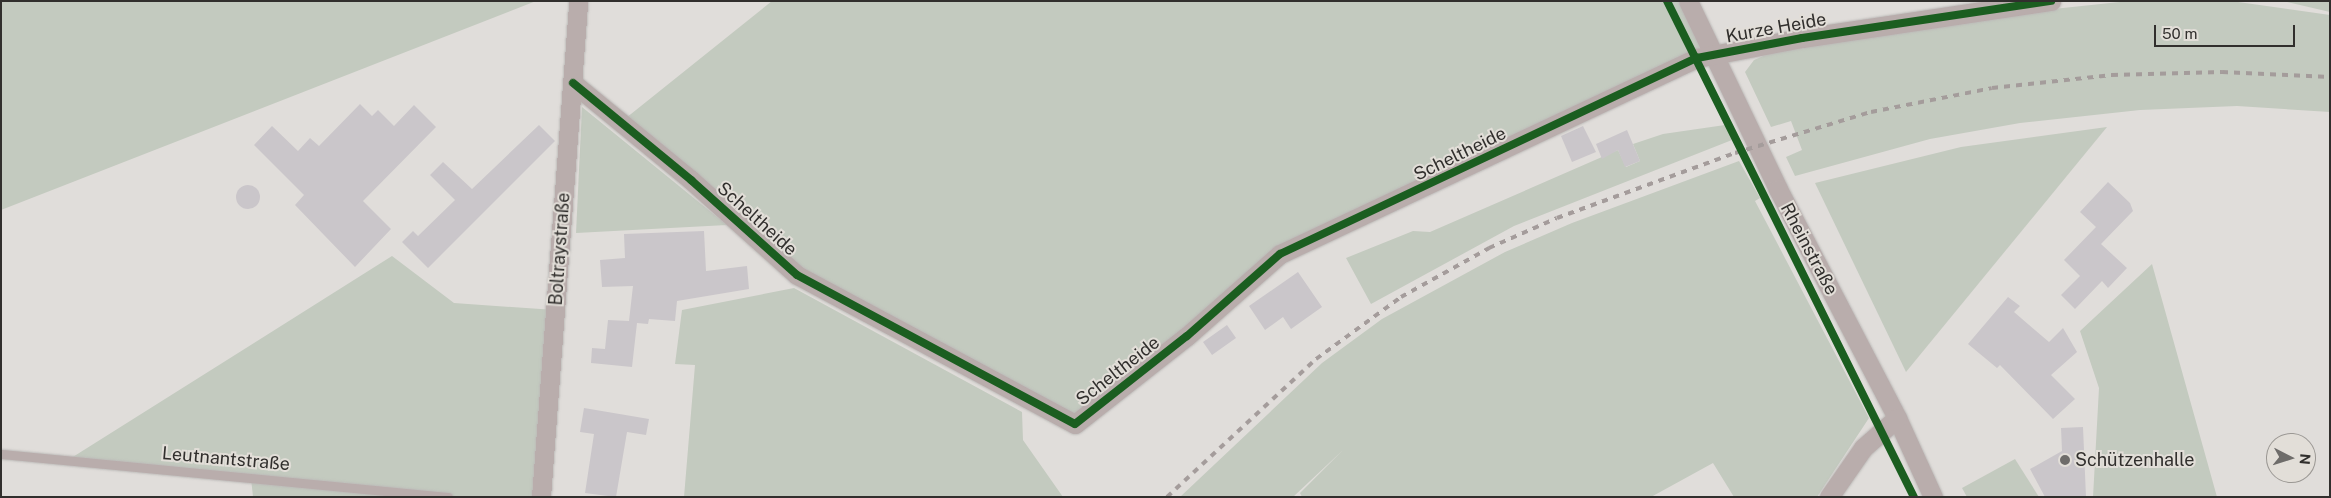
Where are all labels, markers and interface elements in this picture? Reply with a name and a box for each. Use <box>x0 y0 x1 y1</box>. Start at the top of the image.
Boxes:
street label: Kurze Heide <box>1724 9 1828 47</box>
scale bar <box>2156 15 2297 47</box>
text: 50 m <box>2162 25 2197 42</box>
street label: Scheltheide <box>1410 122 1510 186</box>
street label: Scheltheide <box>713 178 801 260</box>
street label: Boltraystraße <box>545 192 575 306</box>
street label: Rheinstraße <box>1776 199 1842 299</box>
street label: Scheltheide <box>1072 332 1164 410</box>
north arrow <box>2266 433 2316 483</box>
street label: Leutnantstraße <box>161 443 291 475</box>
place label: Schützenhalle <box>2075 449 2194 471</box>
text: N <box>2297 453 2313 465</box>
marker: Schützenhalle <box>2059 454 2071 466</box>

